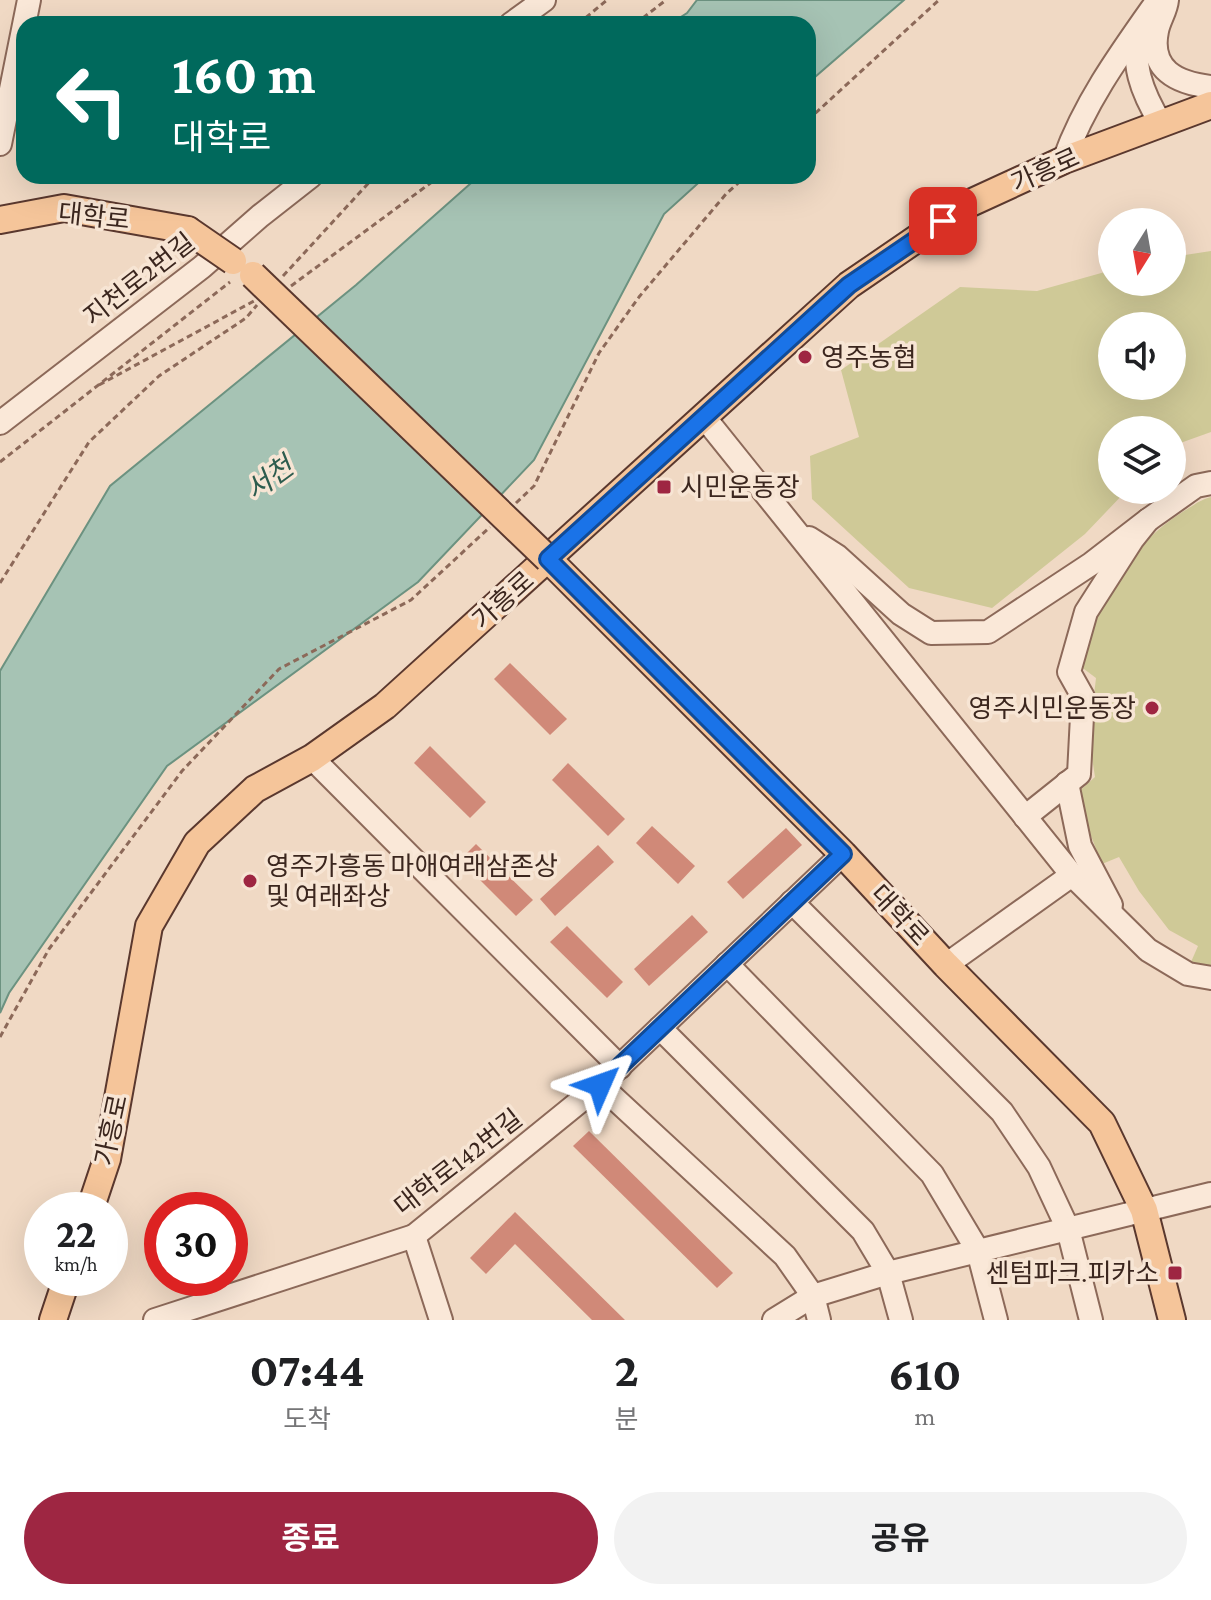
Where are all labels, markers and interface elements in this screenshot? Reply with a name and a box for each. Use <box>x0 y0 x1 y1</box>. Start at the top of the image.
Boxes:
text: 160 m <box>172 43 316 105</box>
icon: left <box>40 48 144 152</box>
text: 대학로 <box>172 118 271 158</box>
street label: 가흥로 <box>1007 143 1084 198</box>
pin <box>909 187 977 255</box>
street label: 대학로 <box>57 198 131 235</box>
icon: arrive <box>921 199 965 243</box>
north arrow <box>1098 208 1186 296</box>
map controls <box>1098 208 1186 504</box>
street label: 지천로2번길 <box>78 227 200 331</box>
button: sound <box>1098 312 1186 400</box>
place label: 영주농협 <box>821 343 917 372</box>
marker: 영주농협 <box>796 348 814 366</box>
button: layers <box>1098 416 1186 504</box>
water label: 서천 <box>239 449 302 506</box>
place label: 시민운동장 <box>680 473 800 502</box>
marker: 시민운동장 <box>655 478 673 496</box>
street label: 가흥로 <box>467 566 540 635</box>
place label: 영주시민운동장 <box>969 694 1136 723</box>
marker: 영주시민운동장 <box>1143 699 1161 717</box>
place label: 영주가흥동 마애여래삼존상 및 여래좌상 <box>266 852 558 911</box>
marker: 영주가흥동 마애여래삼존상 및 여래좌상 <box>241 872 259 890</box>
street label: 대학로 <box>865 879 935 951</box>
position arrow <box>558 1043 642 1127</box>
street label: 가흥로 <box>90 1092 133 1168</box>
street label: 대학로142번길 <box>389 1104 528 1221</box>
speed limit sign: 30 <box>144 1192 248 1296</box>
text: 22 <box>56 1211 96 1256</box>
text: km/h <box>54 1253 98 1275</box>
place label: 센텀파크.피카소 <box>986 1259 1159 1288</box>
marker: 센텀파크.피카소 <box>1166 1264 1184 1282</box>
text: 07:44 <box>249 1343 365 1396</box>
text: 2 <box>614 1343 639 1396</box>
text: 610 <box>888 1347 962 1400</box>
text: m <box>914 1402 935 1431</box>
text: 도착 <box>283 1405 331 1434</box>
text: 분 <box>615 1405 638 1434</box>
button: 종료 <box>24 1492 598 1584</box>
button: 공유 <box>614 1492 1187 1584</box>

